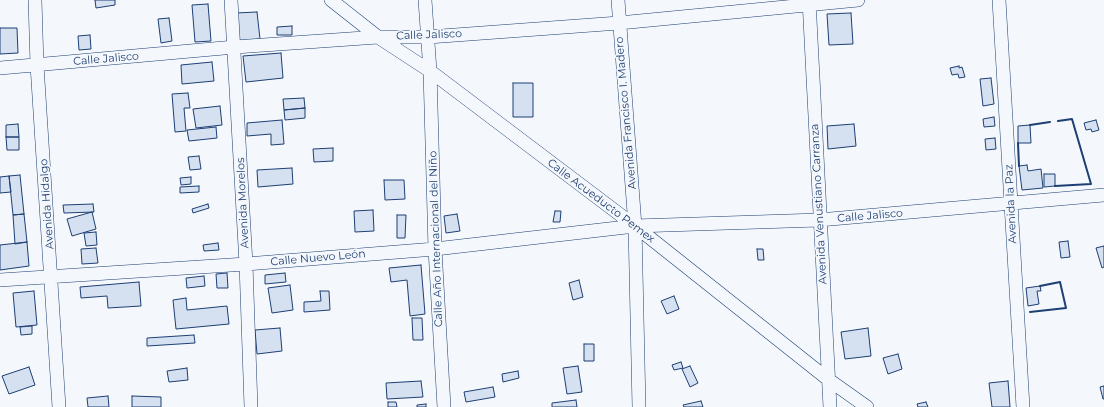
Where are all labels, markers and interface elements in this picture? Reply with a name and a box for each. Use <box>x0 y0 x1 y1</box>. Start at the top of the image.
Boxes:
street label: Calle Jalisco <box>396 27 462 43</box>
street label: Avenida Francisco I. Madero <box>613 36 639 190</box>
street label: Calle Jalisco <box>73 50 139 68</box>
street label: Avenida Venustiano Carranza <box>808 123 830 285</box>
street label: Calle Año Internacional del Niño <box>426 151 446 327</box>
street label: Calle Acueducto Pemex <box>545 156 657 246</box>
street label: Avenida Morelos <box>234 157 252 249</box>
street label: Avenida Hidalgo <box>37 158 57 250</box>
street label: Avenida la Paz <box>1002 164 1020 244</box>
street label: Calle Jalisco <box>837 207 903 225</box>
street label: Calle Nuevo León <box>270 247 366 269</box>

